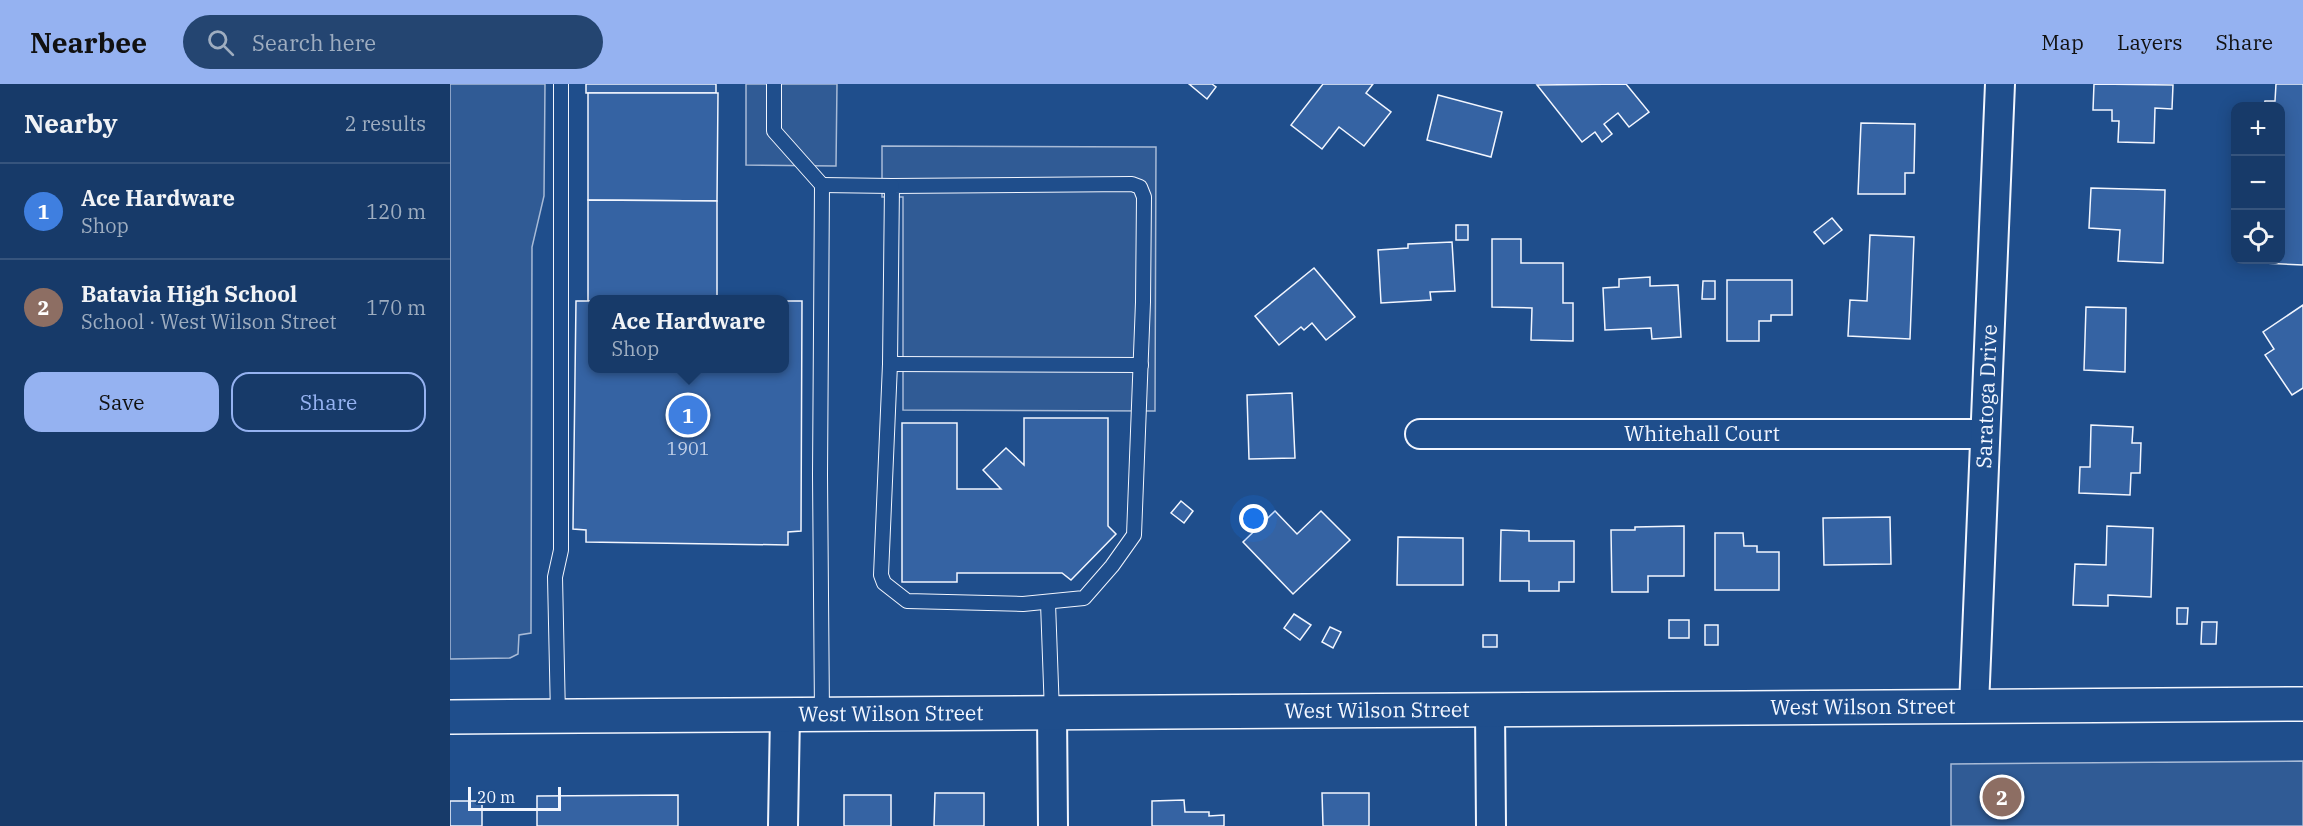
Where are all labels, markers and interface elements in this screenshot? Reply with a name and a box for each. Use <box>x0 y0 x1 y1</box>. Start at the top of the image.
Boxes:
search box <box>183 15 603 69</box>
text: Nearbee <box>30 24 147 61</box>
icon: search <box>204 26 237 59</box>
text: Search here <box>252 28 376 57</box>
text: Map <box>2041 28 2084 56</box>
text: Layers <box>2117 28 2183 56</box>
text: Share <box>2216 28 2273 56</box>
map controls <box>2231 102 2285 264</box>
button: + <box>2231 102 2285 156</box>
text: Nearby <box>24 106 118 140</box>
text: 2 results <box>345 110 426 137</box>
button: − <box>2231 156 2285 210</box>
text: Ace Hardware <box>81 183 235 212</box>
text: 1 <box>38 198 50 225</box>
text: 120 m <box>366 198 426 225</box>
button: locate <box>2231 210 2285 264</box>
text: Shop <box>81 212 129 239</box>
text: Batavia High School <box>81 279 297 308</box>
text: 2 <box>38 294 50 321</box>
text: 170 m <box>366 294 426 321</box>
popup <box>588 295 789 373</box>
text: Ace Hardware <box>612 306 765 335</box>
text: School · West Wilson Street <box>81 308 337 335</box>
street label: Saratoga Drive <box>1969 323 2003 469</box>
text: Shop <box>612 335 659 362</box>
button: Save <box>24 372 219 432</box>
button: Share <box>231 372 426 432</box>
pin: 1 <box>668 392 708 438</box>
street label: Whitehall Court <box>1624 419 1780 447</box>
house number: 1901 <box>666 437 710 460</box>
your location <box>1239 504 1268 533</box>
street label: West Wilson Street <box>1770 691 1956 721</box>
street label: West Wilson Street <box>1284 695 1470 724</box>
street label: West Wilson Street <box>798 698 984 728</box>
pin: 2 <box>1982 774 2022 820</box>
scale bar <box>468 784 561 812</box>
text: 20 m <box>477 787 515 807</box>

